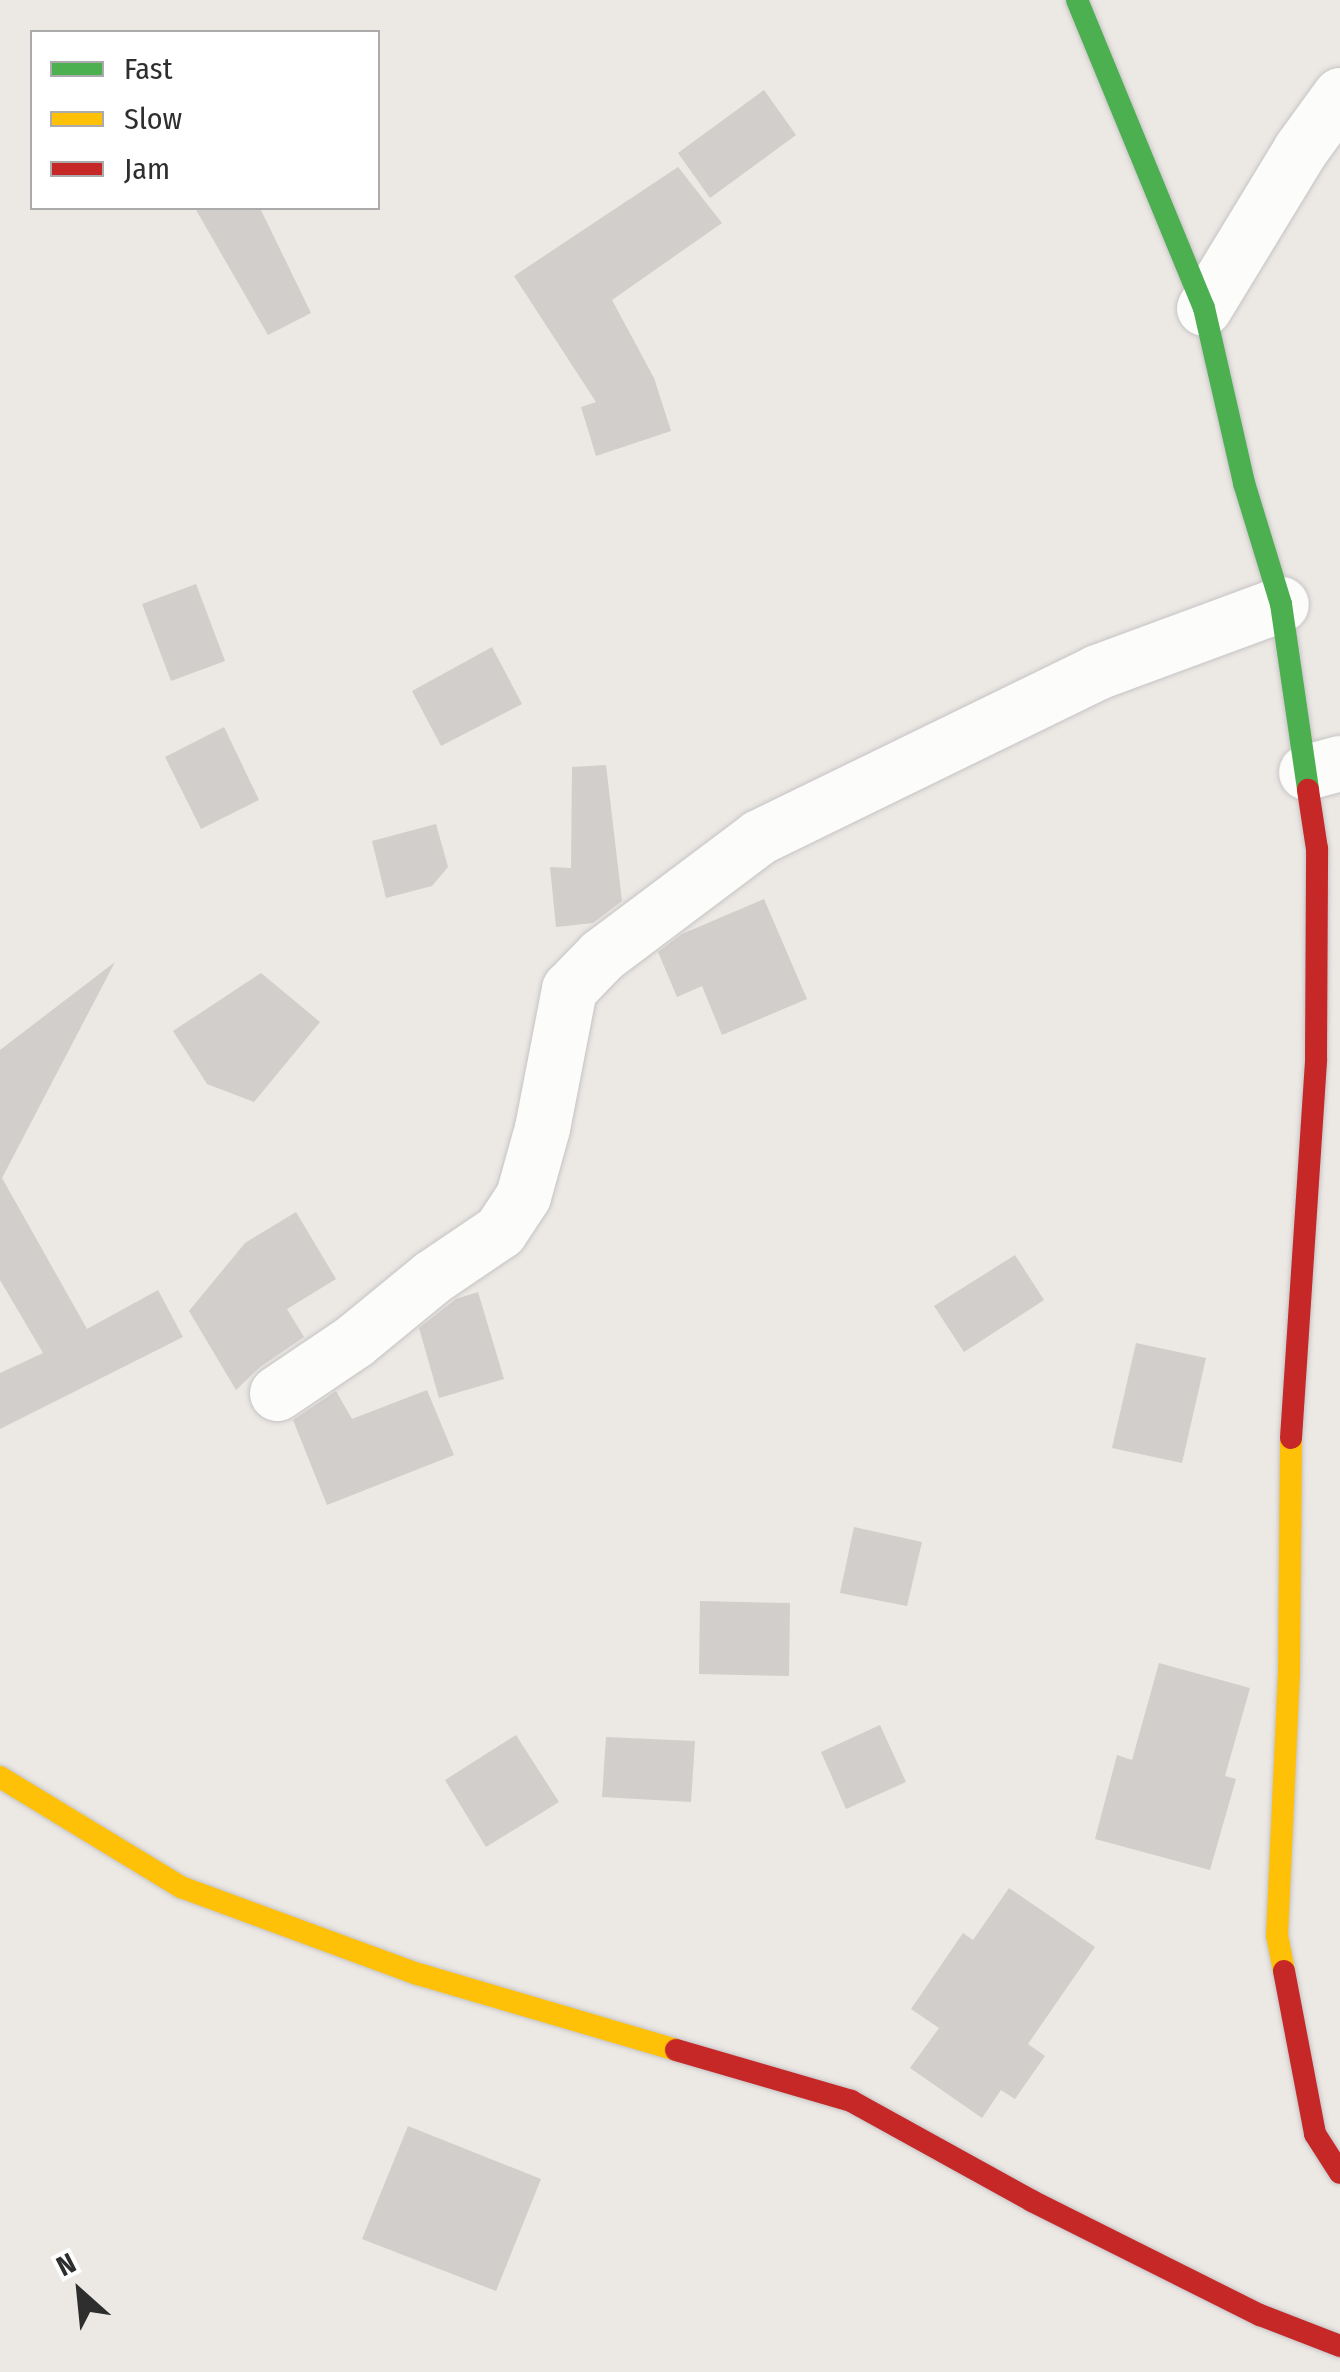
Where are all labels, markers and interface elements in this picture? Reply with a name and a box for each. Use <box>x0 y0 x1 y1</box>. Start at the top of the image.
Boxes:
legend <box>30 30 380 210</box>
text: Fast <box>124 51 172 87</box>
text: Slow <box>124 101 182 137</box>
text: Jam <box>124 151 170 187</box>
north arrow <box>30 2242 130 2342</box>
text: N <box>51 2246 81 2283</box>

